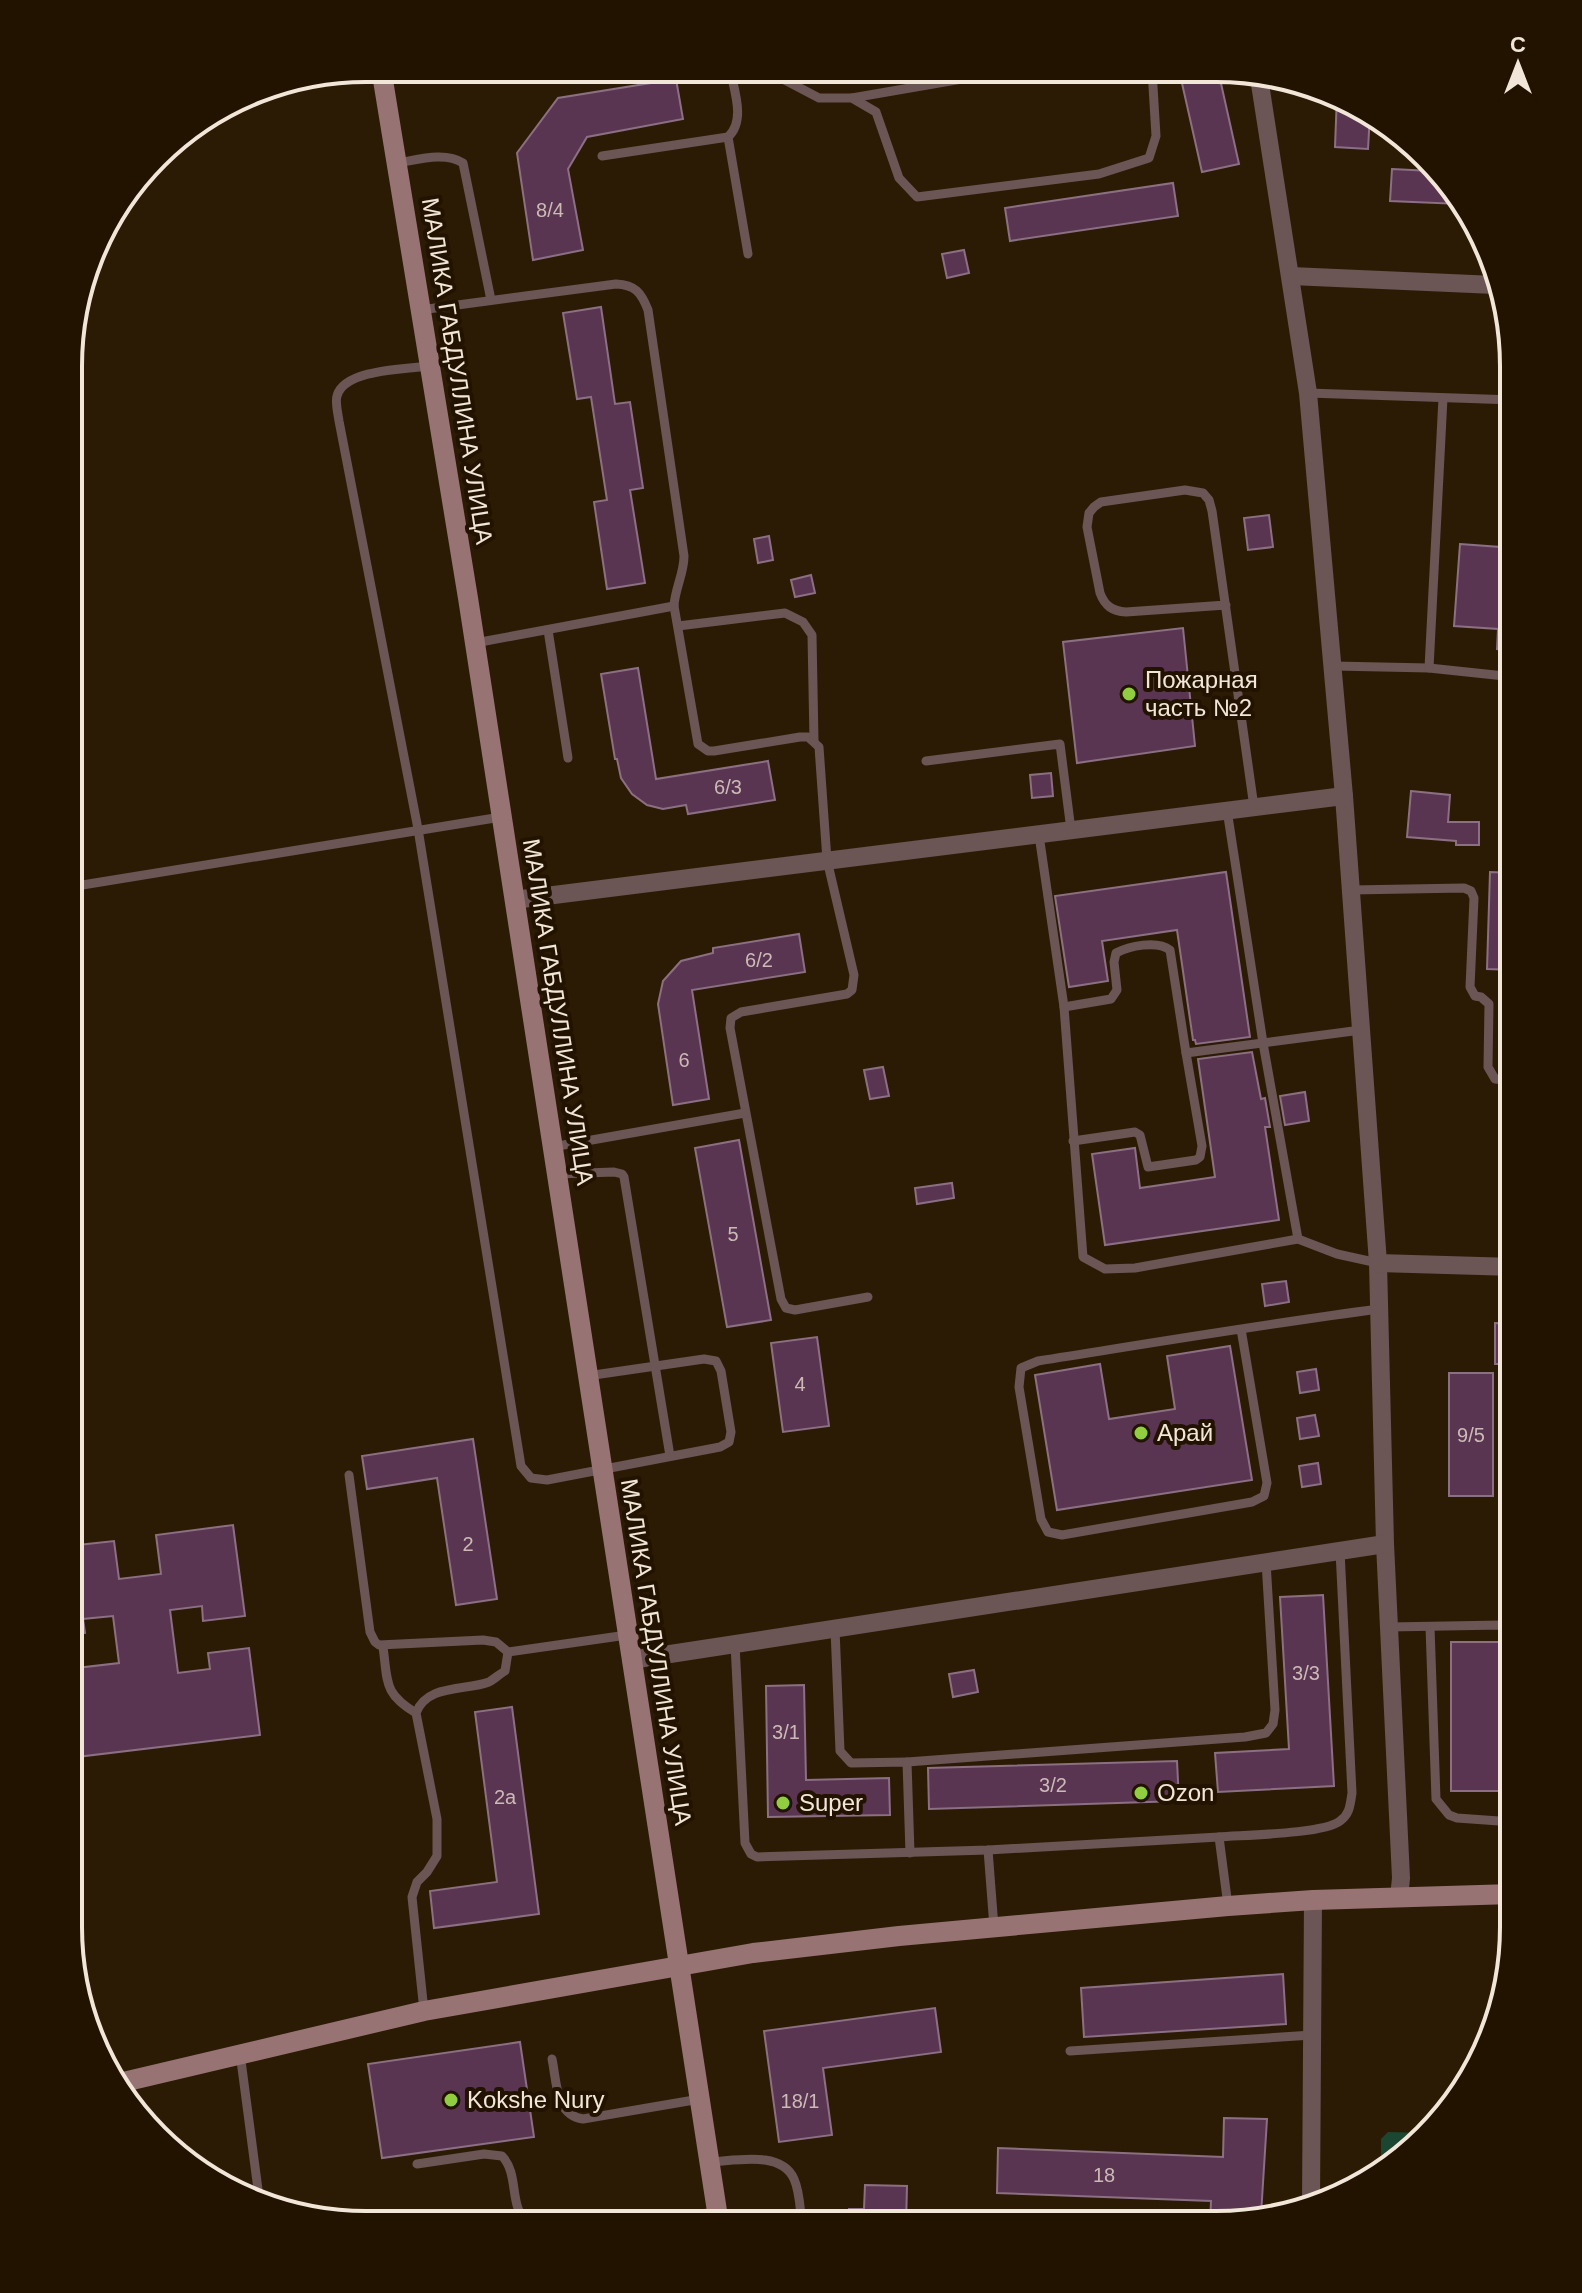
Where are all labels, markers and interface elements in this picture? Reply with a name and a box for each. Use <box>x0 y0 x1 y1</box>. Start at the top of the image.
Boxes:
north arrow <box>1478 24 1558 104</box>
text: С <box>1510 32 1526 57</box>
street label: МАЛИКА ГАБДУЛЛИНА УЛИЦА <box>417 196 498 546</box>
house number: 8/4 <box>536 199 564 221</box>
place label: Пожарная часть №2 <box>1145 666 1258 721</box>
marker: Пожарная часть №2 <box>1120 685 1138 703</box>
house number: 6/3 <box>714 776 742 798</box>
street label: МАЛИКА ГАБДУЛЛИНА УЛИЦА <box>518 837 599 1187</box>
house number: 6/2 <box>745 949 773 971</box>
house number: 6 <box>678 1049 690 1071</box>
house number: 5 <box>727 1223 739 1245</box>
house number: 4 <box>794 1373 806 1395</box>
place label: Арай <box>1157 1419 1213 1446</box>
marker: Арай <box>1132 1424 1150 1442</box>
house number: 9/5 <box>1457 1424 1485 1446</box>
street label: МАЛИКА ГАБДУЛЛИНА УЛИЦА <box>616 1477 697 1827</box>
house number: 2 <box>462 1533 474 1555</box>
house number: 3/3 <box>1292 1662 1320 1684</box>
house number: 3/1 <box>772 1721 800 1743</box>
house number: 3/2 <box>1039 1774 1067 1796</box>
place label: Ozon <box>1157 1779 1214 1806</box>
marker: Ozon <box>1132 1784 1150 1802</box>
house number: 2а <box>494 1786 517 1808</box>
place label: Super <box>799 1789 863 1816</box>
marker: Super <box>774 1794 792 1812</box>
place label: Kokshe Nury <box>467 2086 604 2113</box>
house number: 18/1 <box>781 2090 819 2112</box>
marker: Kokshe Nury <box>442 2091 460 2109</box>
house number: 18 <box>1093 2164 1115 2186</box>

